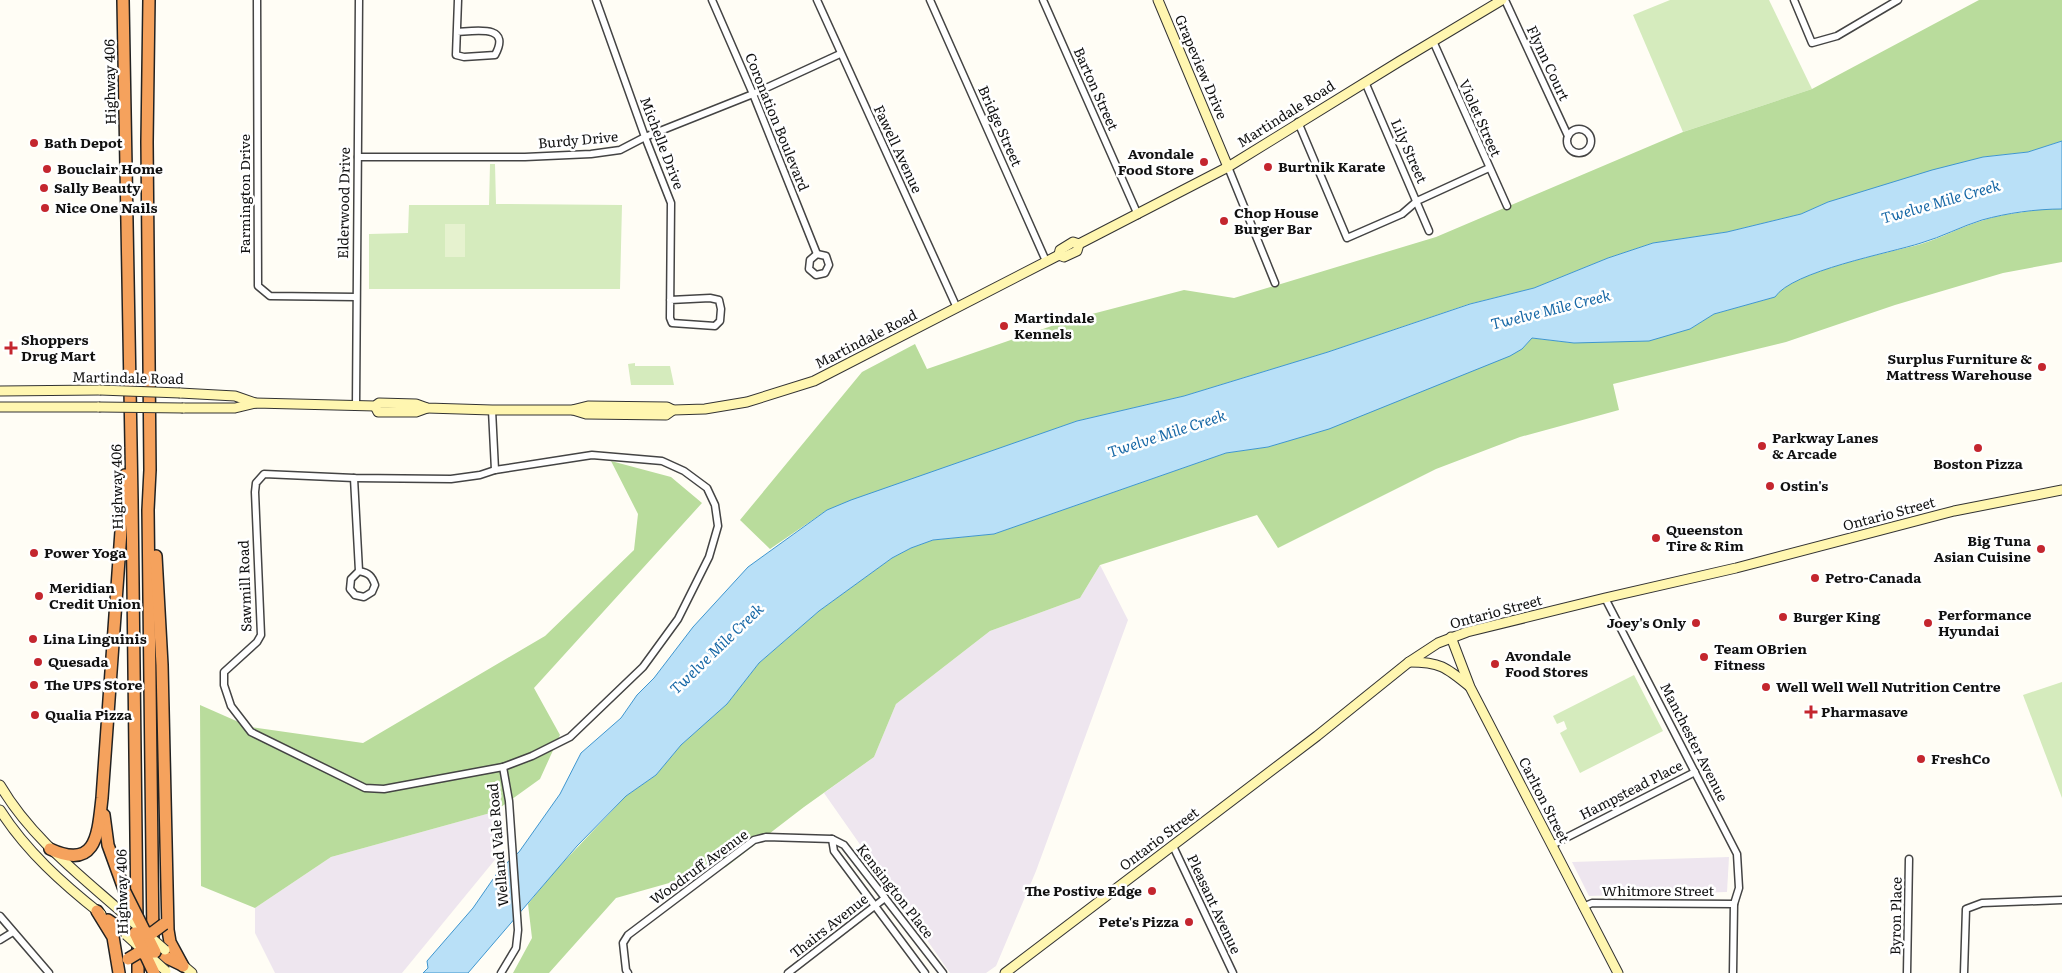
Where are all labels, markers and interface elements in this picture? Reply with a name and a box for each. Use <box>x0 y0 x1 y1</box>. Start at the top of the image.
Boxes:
street label: Grapeview Drive <box>1171 11 1233 122</box>
street label: Flynn Court <box>1523 22 1575 104</box>
street label: Highway 406 <box>98 39 120 125</box>
street label: Barton Street <box>1070 44 1124 134</box>
street label: Coronation Boulevard <box>741 49 815 194</box>
street label: Martindale Road <box>1233 75 1339 151</box>
street label: Violet Street <box>1455 76 1507 160</box>
street label: Bridge Street <box>974 82 1028 170</box>
street label: Michelle Drive <box>636 93 690 192</box>
street label: Fawell Avenue <box>870 101 928 196</box>
street label: Lily Street <box>1387 115 1433 186</box>
street label: Burdy Drive <box>537 126 619 152</box>
place label: Bath Depot <box>44 132 123 152</box>
street label: Farmington Drive <box>234 134 254 254</box>
marker: Bath Depot <box>28 137 40 149</box>
place label: Avondale Food Store <box>1118 143 1194 179</box>
street label: Elderwood Drive <box>332 147 354 259</box>
marker: Avondale Food Store <box>1198 156 1210 168</box>
place label: Burtnik Karate <box>1278 156 1386 176</box>
place label: Bouclair Home <box>57 158 163 178</box>
marker: Burtnik Karate <box>1262 161 1274 173</box>
marker: Bouclair Home <box>41 163 53 175</box>
water label: Twelve Mile Creek <box>1878 172 2004 229</box>
place label: Sally Beauty <box>54 177 141 197</box>
marker: Sally Beauty <box>38 182 50 194</box>
place label: Nice One Nails <box>55 197 158 217</box>
marker: Nice One Nails <box>39 202 51 214</box>
place label: Chop House Burger Bar <box>1234 202 1319 238</box>
marker: Chop House Burger Bar <box>1218 215 1230 227</box>
water label: Twelve Mile Creek <box>1488 282 1614 335</box>
street label: Martindale Road <box>811 304 920 372</box>
place label: Martindale Kennels <box>1014 307 1094 343</box>
marker: Martindale Kennels <box>998 320 1010 332</box>
place label: Shoppers Drug Mart <box>21 329 96 365</box>
marker: Shoppers Drug Mart <box>5 342 17 354</box>
place label: Surplus Furniture & Mattress Warehouse <box>1886 348 2032 384</box>
marker: Surplus Furniture & Mattress Warehouse <box>2036 361 2048 373</box>
street label: Martindale Road <box>72 366 185 388</box>
water label: Twelve Mile Creek <box>1105 402 1229 462</box>
place label: Parkway Lanes & Arcade <box>1772 427 1878 463</box>
marker: Parkway Lanes & Arcade <box>1756 440 1768 452</box>
marker: Boston Pizza <box>1972 442 1984 454</box>
street label: Highway 406 <box>105 444 127 530</box>
place label: Boston Pizza <box>1933 453 2024 473</box>
place label: Ostin's <box>1780 475 1828 495</box>
marker: Ostin's <box>1764 480 1776 492</box>
street label: Ontario Street <box>1840 491 1937 535</box>
place label: Queenston Tire & Rim <box>1666 519 1744 555</box>
place label: Big Tuna Asian Cuisine <box>1934 530 2032 566</box>
marker: Queenston Tire & Rim <box>1650 532 1662 544</box>
street label: Sawmill Road <box>232 539 256 632</box>
place label: Power Yoga <box>44 542 127 562</box>
marker: Big Tuna Asian Cuisine <box>2035 543 2047 555</box>
marker: Power Yoga <box>28 547 40 559</box>
place label: Petro-Canada <box>1825 567 1922 587</box>
marker: Petro-Canada <box>1809 572 1821 584</box>
place label: Meridian Credit Union <box>49 577 141 613</box>
street label: Ontario Street <box>1447 589 1544 633</box>
marker: Meridian Credit Union <box>33 590 45 602</box>
water label: Twelve Mile Creek <box>664 596 769 699</box>
place label: Performance Hyundai <box>1938 604 2031 640</box>
place label: Burger King <box>1793 606 1881 626</box>
marker: Burger King <box>1777 611 1789 623</box>
place label: Joey's Only <box>1607 612 1686 632</box>
marker: Joey's Only <box>1690 617 1702 629</box>
marker: Performance Hyundai <box>1922 617 1934 629</box>
place label: Lina Linguinis <box>43 628 147 648</box>
marker: Lina Linguinis <box>27 633 39 645</box>
place label: Team OBrien Fitness <box>1714 638 1807 674</box>
place label: Avondale Food Stores <box>1505 645 1588 681</box>
place label: Quesada <box>48 651 109 671</box>
marker: Team OBrien Fitness <box>1698 651 1710 663</box>
marker: Quesada <box>32 656 44 668</box>
marker: Avondale Food Stores <box>1489 658 1501 670</box>
place label: The UPS Store <box>44 674 143 694</box>
place label: Well Well Well Nutrition Centre <box>1776 676 2001 696</box>
marker: The UPS Store <box>28 679 40 691</box>
street label: Manchester Avenue <box>1656 679 1734 804</box>
marker: Well Well Well Nutrition Centre <box>1760 681 1772 693</box>
place label: Pharmasave <box>1821 701 1908 721</box>
place label: Qualia Pizza <box>45 704 133 724</box>
marker: Pharmasave <box>1805 706 1817 718</box>
marker: Qualia Pizza <box>29 709 41 721</box>
place label: FreshCo <box>1931 748 1990 768</box>
street label: Carlton Street <box>1515 753 1575 846</box>
marker: FreshCo <box>1915 753 1927 765</box>
street label: Hampstead Place <box>1575 754 1686 824</box>
street label: Welland Vale Road <box>482 782 512 908</box>
street label: Ontario Street <box>1115 802 1203 875</box>
street label: Woodruff Avenue <box>645 824 751 909</box>
street label: Kensington Place <box>852 839 939 942</box>
street label: Highway 406 <box>110 849 132 935</box>
street label: Pleasant Avenue <box>1183 850 1247 957</box>
street label: Byron Place <box>1884 877 1906 955</box>
place label: The Postive Edge <box>1024 880 1142 900</box>
street label: Whitmore Street <box>1602 880 1715 900</box>
marker: The Postive Edge <box>1146 885 1158 897</box>
street label: Thairs Avenue <box>785 888 872 962</box>
place label: Pete's Pizza <box>1099 911 1180 931</box>
marker: Pete's Pizza <box>1183 916 1195 928</box>

